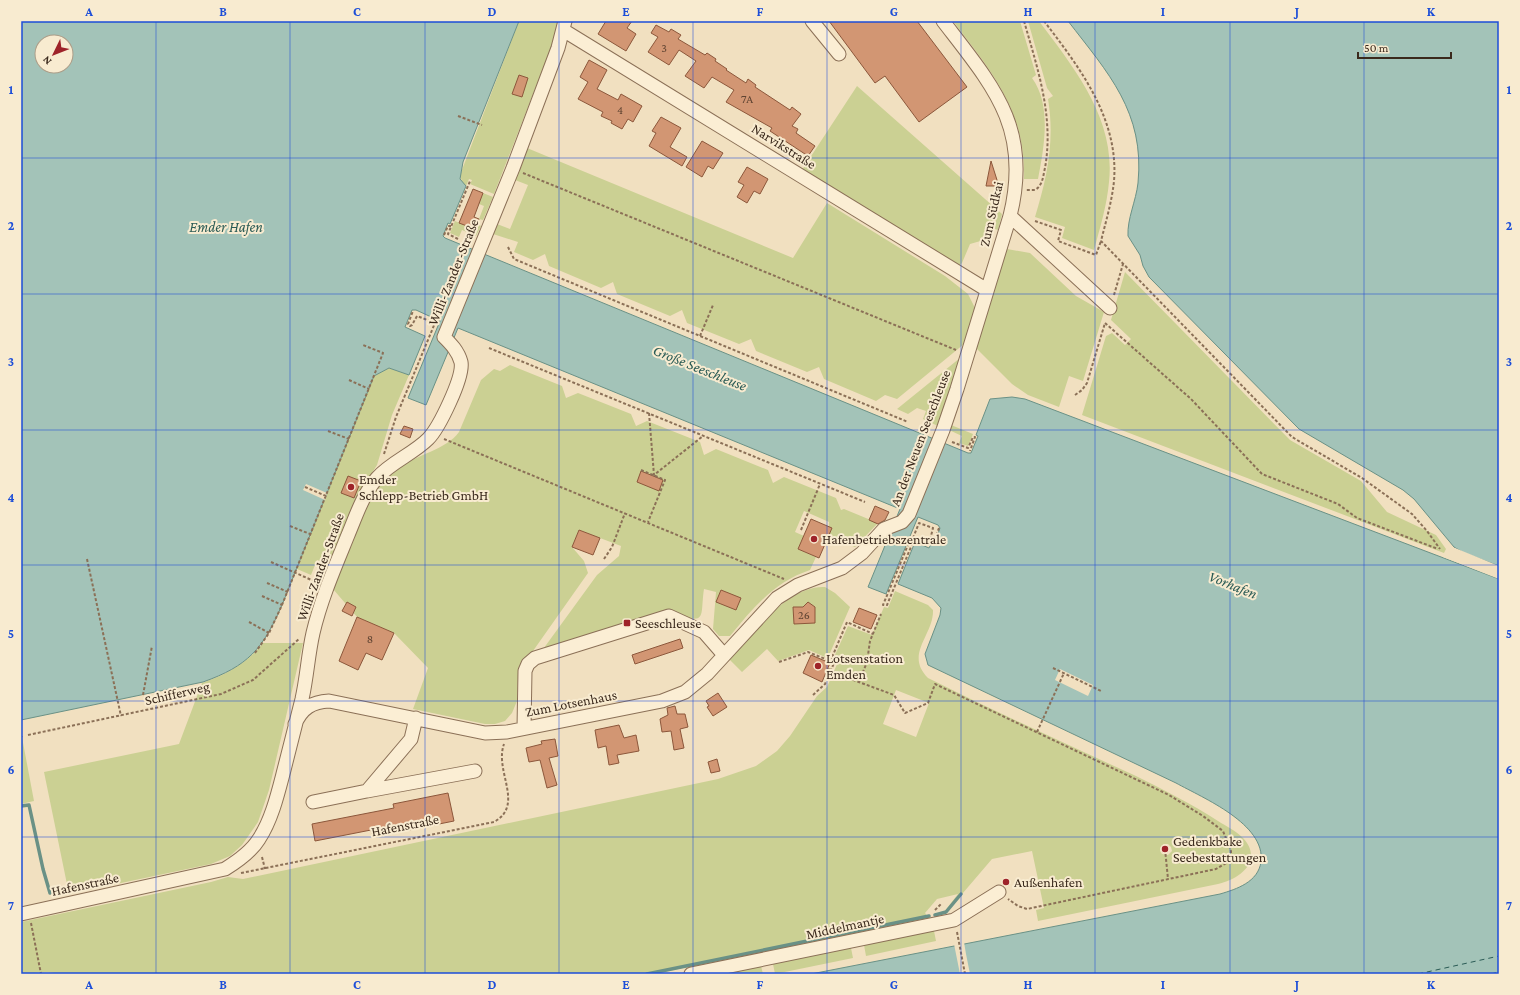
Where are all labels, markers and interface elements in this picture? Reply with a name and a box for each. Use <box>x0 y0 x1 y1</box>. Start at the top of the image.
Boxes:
text: A <box>84 4 93 19</box>
text: B <box>219 4 227 19</box>
text: C <box>353 4 361 19</box>
text: D <box>488 4 497 19</box>
text: E <box>622 4 630 19</box>
text: F <box>757 4 764 19</box>
text: G <box>890 4 898 19</box>
text: H <box>1024 4 1033 19</box>
text: I <box>1161 4 1165 19</box>
text: J <box>1293 4 1299 19</box>
text: K <box>1427 4 1436 19</box>
north arrow <box>34 34 74 74</box>
scale bar <box>1358 34 1451 60</box>
house number: 3 <box>661 41 667 55</box>
text: 50 m <box>1364 41 1389 55</box>
text: N <box>39 54 54 68</box>
text: 1 <box>9 82 14 97</box>
text: 1 <box>1507 82 1512 97</box>
house number: 7A <box>741 92 753 106</box>
house number: 4 <box>617 103 623 117</box>
street label: Narvikstraße <box>749 120 819 172</box>
street label: Zum Südkai <box>976 179 1006 248</box>
street label: Willi-Zander-Straße <box>424 216 482 328</box>
text: 2 <box>8 218 15 233</box>
text: 2 <box>1506 218 1513 233</box>
water label: Emder Hafen <box>189 219 263 236</box>
water label: Große Seeschleuse <box>651 342 749 395</box>
text: 3 <box>8 354 14 369</box>
text: 3 <box>1506 354 1512 369</box>
street label: An der Neuen Seeschleuse <box>887 368 953 508</box>
place label: Emder Schlepp-Betrieb GmbH <box>359 471 488 503</box>
marker: Emder Schlepp-Betrieb GmbH <box>346 482 356 492</box>
text: 4 <box>7 490 15 505</box>
text: 4 <box>1505 490 1513 505</box>
street label: Willi-Zander-Straße <box>293 511 347 623</box>
place label: Hafenbetriebszentrale <box>822 531 946 547</box>
marker: Hafenbetriebszentrale <box>809 534 819 544</box>
water label: Vorhafen <box>1206 568 1260 603</box>
house number: 26 <box>798 608 810 622</box>
place label: Seeschleuse <box>635 615 702 631</box>
marker: Seeschleuse <box>622 618 632 628</box>
text: 5 <box>8 626 14 641</box>
text: 5 <box>1506 626 1512 641</box>
house number: 8 <box>367 632 373 646</box>
place label: Lotsenstation Emden <box>826 650 903 682</box>
marker: Lotsenstation Emden <box>813 661 823 671</box>
street label: Schifferweg <box>143 678 211 708</box>
street label: Zum Lotsenhaus <box>524 686 618 720</box>
text: 6 <box>7 762 15 777</box>
text: 6 <box>1505 762 1513 777</box>
street label: Hafenstraße <box>370 811 440 839</box>
place label: Gedenkbake Seebestattungen <box>1173 833 1267 865</box>
marker: Gedenkbake Seebestattungen <box>1160 844 1170 854</box>
street label: Hafenstraße <box>50 869 120 899</box>
place label: Außenhafen <box>1014 874 1083 890</box>
marker: Außenhafen <box>1001 877 1011 887</box>
text: 7 <box>8 898 14 913</box>
text: 7 <box>1506 898 1512 913</box>
street label: Middelmantje <box>805 910 886 943</box>
text: A <box>84 977 93 992</box>
text: B <box>219 977 227 992</box>
text: C <box>353 977 361 992</box>
text: D <box>488 977 497 992</box>
text: E <box>622 977 630 992</box>
text: F <box>757 977 764 992</box>
text: G <box>890 977 898 992</box>
text: H <box>1024 977 1033 992</box>
text: I <box>1161 977 1165 992</box>
text: J <box>1293 977 1299 992</box>
text: K <box>1427 977 1436 992</box>

